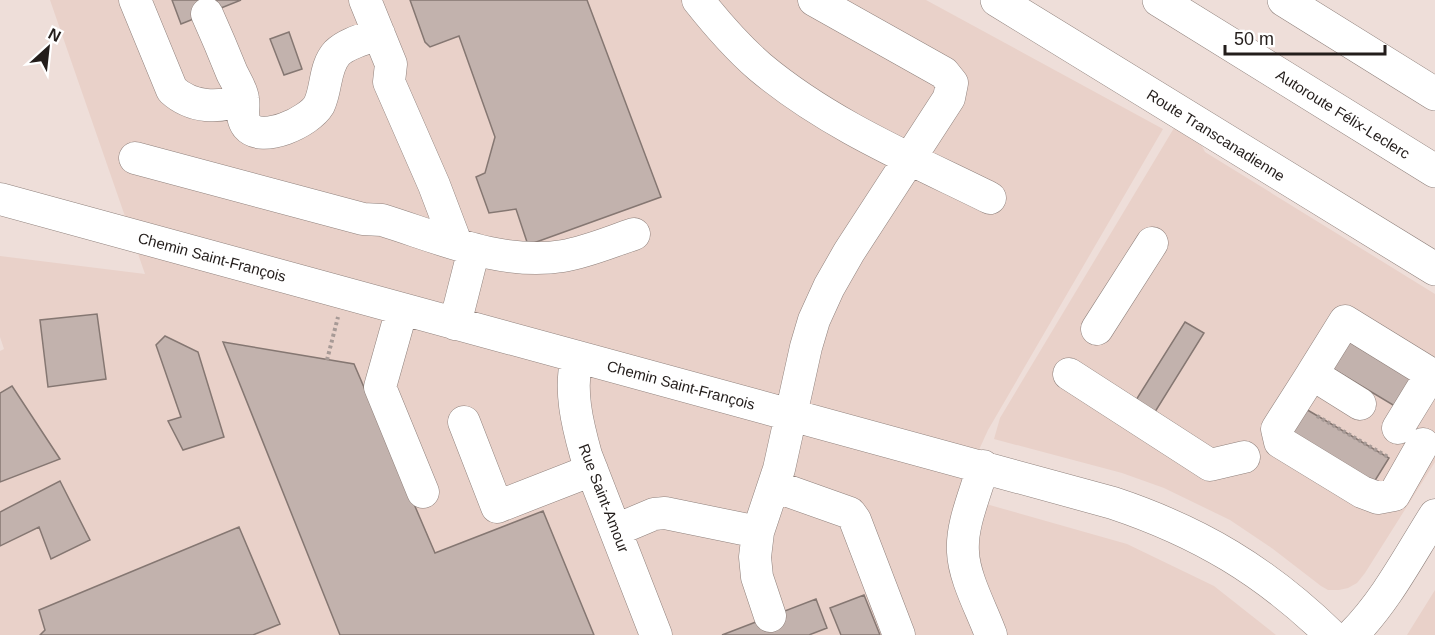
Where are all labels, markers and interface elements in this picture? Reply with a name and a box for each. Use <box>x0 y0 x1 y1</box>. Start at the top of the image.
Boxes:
north arrow <box>18 18 78 78</box>
scale bar <box>1225 18 1386 56</box>
text: N <box>46 25 64 45</box>
text: 50 m <box>1234 29 1274 49</box>
street label: Autoroute Félix-Leclerc <box>1273 66 1413 162</box>
street label: Route Transcanadienne <box>1144 86 1288 184</box>
street label: Chemin Saint-François <box>136 229 288 285</box>
street label: Chemin Saint-François <box>605 357 757 413</box>
street label: Rue Saint-Amour <box>575 441 633 555</box>

